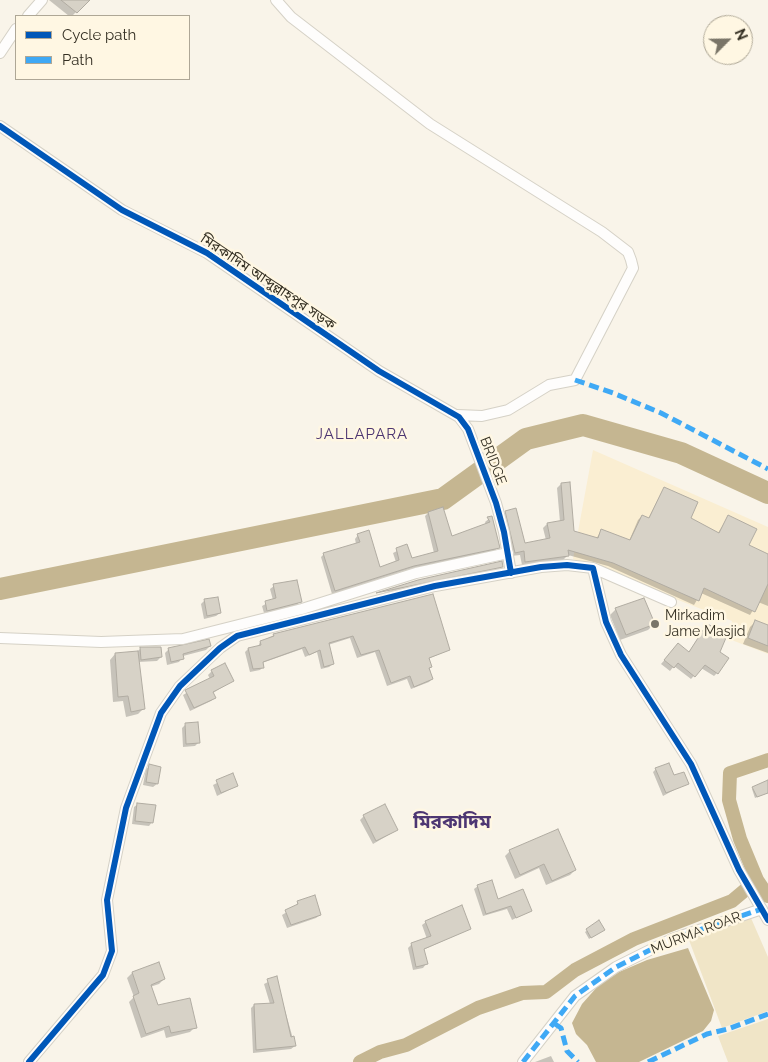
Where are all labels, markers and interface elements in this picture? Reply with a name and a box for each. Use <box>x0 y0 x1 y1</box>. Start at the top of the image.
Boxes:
legend <box>15 15 190 80</box>
north arrow <box>703 15 753 65</box>
text: Cycle path <box>62 26 136 44</box>
text: N <box>731 26 750 43</box>
text: Path <box>62 51 93 69</box>
street label: মিরকাদিম আব্দুল্লাহপুর সড়ক <box>197 230 339 334</box>
district label: JALLAPARA <box>315 425 409 443</box>
street label: BRIDGE <box>476 434 510 488</box>
place label: Mirkadim Jame Masjid <box>665 608 745 640</box>
marker: Mirkadim Jame Masjid <box>649 618 661 630</box>
district label: মিরকাদিম <box>413 811 491 833</box>
street label: MURMA ROAR <box>649 908 743 958</box>

